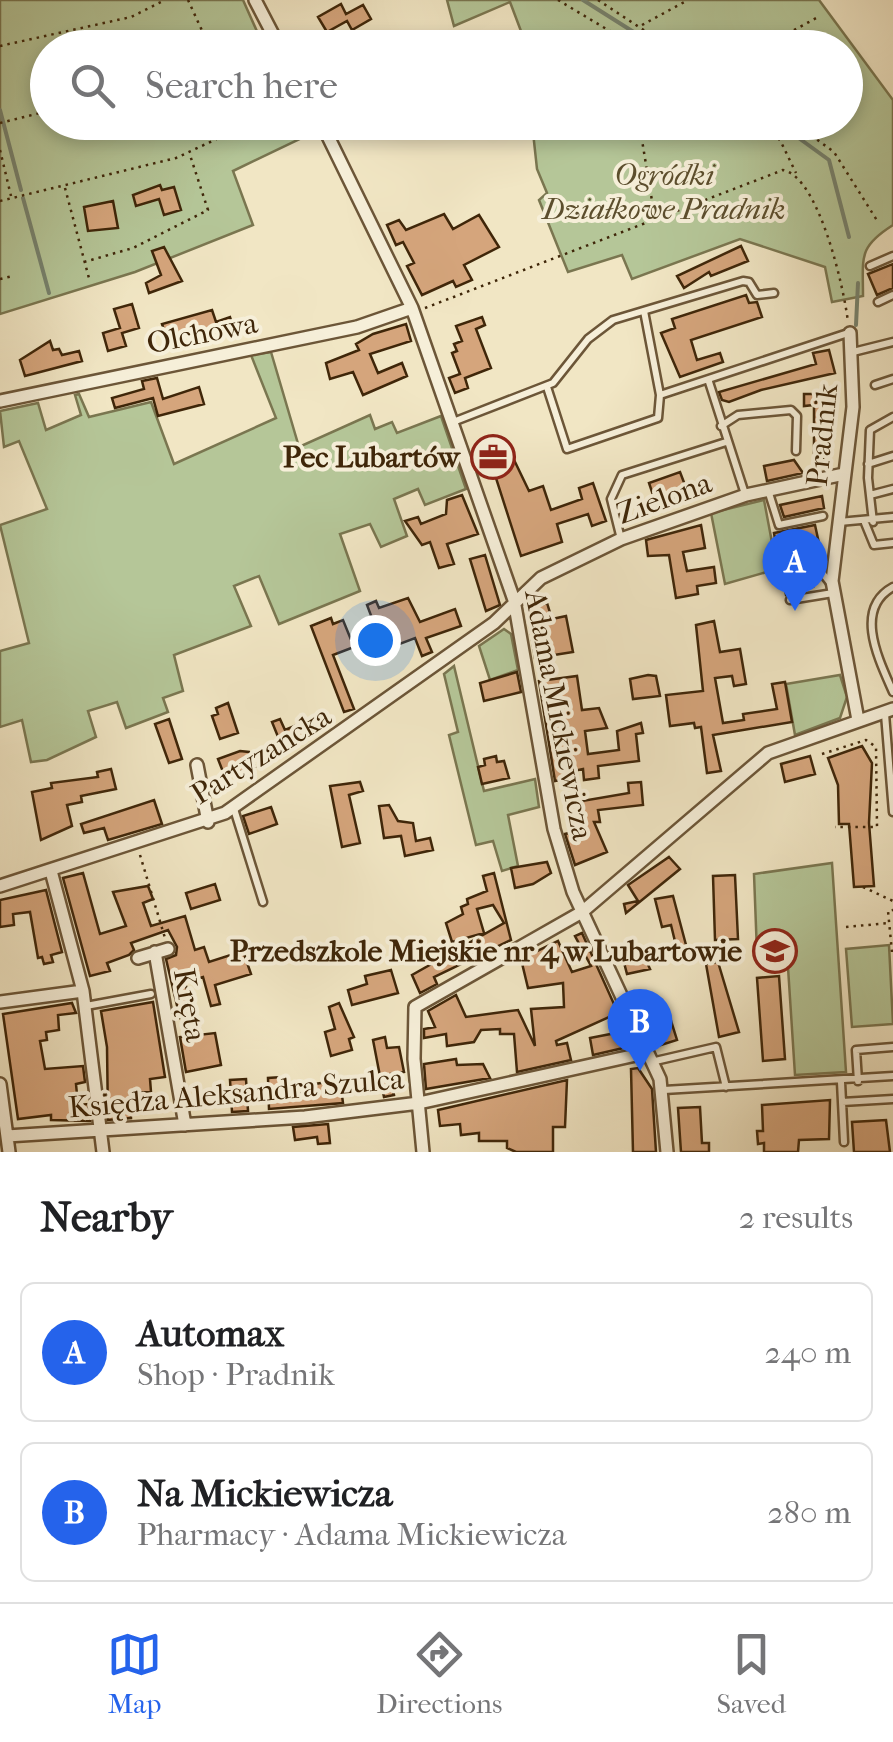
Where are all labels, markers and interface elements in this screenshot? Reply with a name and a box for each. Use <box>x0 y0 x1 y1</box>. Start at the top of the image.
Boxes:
search box <box>30 30 863 140</box>
icon: search <box>65 58 120 113</box>
text: Search here <box>145 63 338 108</box>
park label: Ogródki Działkowe Pradnik <box>541 158 785 227</box>
street label: Olchowa <box>144 305 262 361</box>
street label: Pradnik <box>800 382 845 488</box>
office icon: Pec Lubartów <box>470 434 516 480</box>
place label: Pec Lubartów <box>283 440 462 475</box>
street label: Zielona <box>612 465 717 532</box>
pin: A <box>762 528 828 611</box>
street label: Adama Mickiewicza <box>517 586 600 844</box>
your location <box>350 615 401 666</box>
street label: Partyzancka <box>185 698 339 812</box>
school or university icon: Przedszkole Miejskie nr 4 w Lubartowie <box>752 928 798 974</box>
place label: Przedszkole Miejskie nr 4 w Lubartowie <box>230 934 742 970</box>
street label: Kręta <box>166 966 213 1046</box>
pin: B <box>608 988 672 1071</box>
street label: Księdza Aleksandra Szulca <box>67 1061 406 1126</box>
text: Nearby <box>40 1193 172 1242</box>
text: 2 results <box>739 1199 853 1236</box>
text: Automax <box>137 1311 284 1356</box>
text: A <box>64 1334 85 1371</box>
text: 240 m <box>765 1334 851 1371</box>
text: Shop · Pradnik <box>137 1356 335 1393</box>
text: Na Mickiewicza <box>137 1471 393 1516</box>
text: B <box>64 1494 85 1531</box>
text: 280 m <box>767 1494 851 1531</box>
text: Pharmacy · Adama Mickiewicza <box>137 1516 566 1553</box>
tab: Map <box>107 1627 162 1720</box>
tab: Directions <box>376 1627 502 1720</box>
tab: Saved <box>716 1627 786 1720</box>

